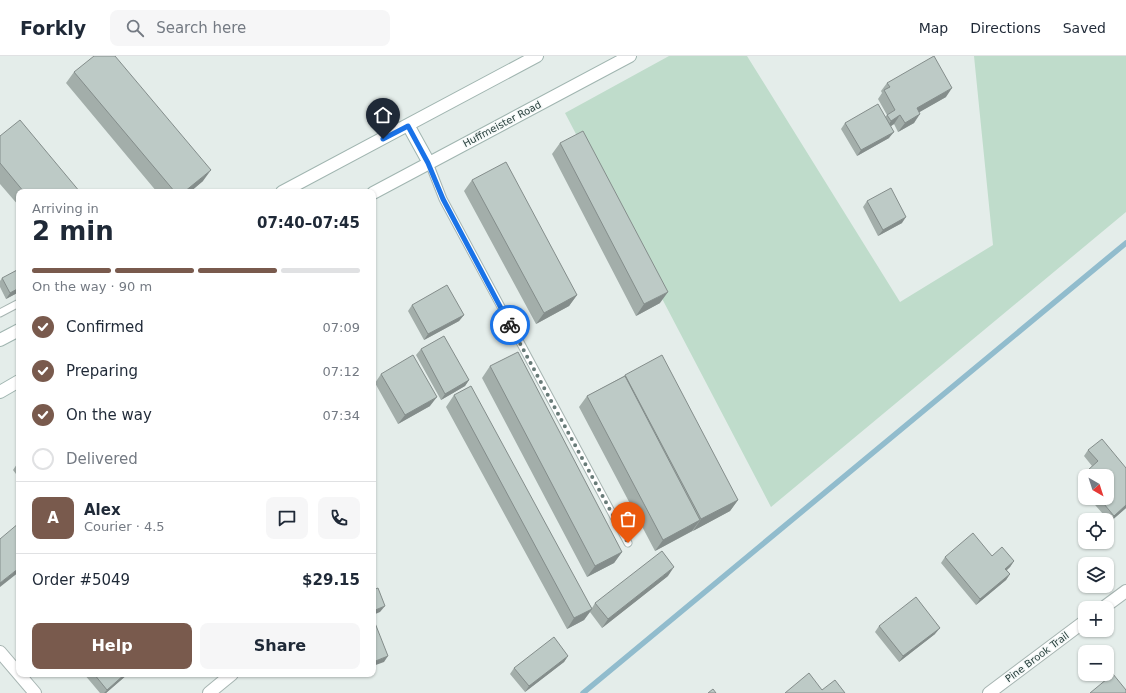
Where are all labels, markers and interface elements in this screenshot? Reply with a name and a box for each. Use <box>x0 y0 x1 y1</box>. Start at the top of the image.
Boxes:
search box <box>110 10 390 46</box>
text: Forkly <box>20 17 86 39</box>
icon: search <box>124 17 146 39</box>
text: Search here <box>156 19 246 37</box>
text: Map <box>919 20 948 36</box>
text: Directions <box>970 20 1041 36</box>
text: Saved <box>1063 20 1106 36</box>
pin <box>366 98 400 139</box>
street label: Huffmeister Road <box>461 99 543 149</box>
icon: home <box>372 104 394 126</box>
text: Arriving in <box>32 201 99 216</box>
text: 07:40–07:45 <box>257 214 360 232</box>
text: 2 min <box>32 216 114 246</box>
text: On the way · 90 m <box>32 279 152 294</box>
courier <box>490 305 530 345</box>
icon: bike <box>499 314 521 336</box>
icon: check <box>32 316 54 338</box>
text: Confirmed <box>66 318 144 336</box>
text: 07:09 <box>323 320 360 335</box>
icon: check <box>32 360 54 382</box>
text: Preparing <box>66 362 138 380</box>
text: 07:12 <box>323 364 360 379</box>
icon: check <box>32 404 54 426</box>
text: On the way <box>66 406 152 424</box>
text: 07:34 <box>323 408 360 423</box>
text: Delivered <box>66 450 138 468</box>
north arrow <box>1078 469 1114 505</box>
map controls <box>1078 469 1114 681</box>
button: chat <box>266 497 308 539</box>
button: phone <box>318 497 360 539</box>
text: Alex <box>84 501 121 519</box>
pin <box>611 502 645 543</box>
icon: bag <box>617 508 639 530</box>
text: A <box>47 509 59 527</box>
button: locate <box>1078 513 1114 549</box>
text: Courier · 4.5 <box>84 519 165 534</box>
button: layers <box>1078 557 1114 593</box>
text: Order #5049 <box>32 571 130 589</box>
text: $29.15 <box>302 571 360 589</box>
button: + <box>1078 601 1114 637</box>
button: Help <box>32 623 192 669</box>
button: Share <box>200 623 360 669</box>
street label: Pine Brook Trail <box>1003 630 1071 684</box>
button: − <box>1078 645 1114 681</box>

